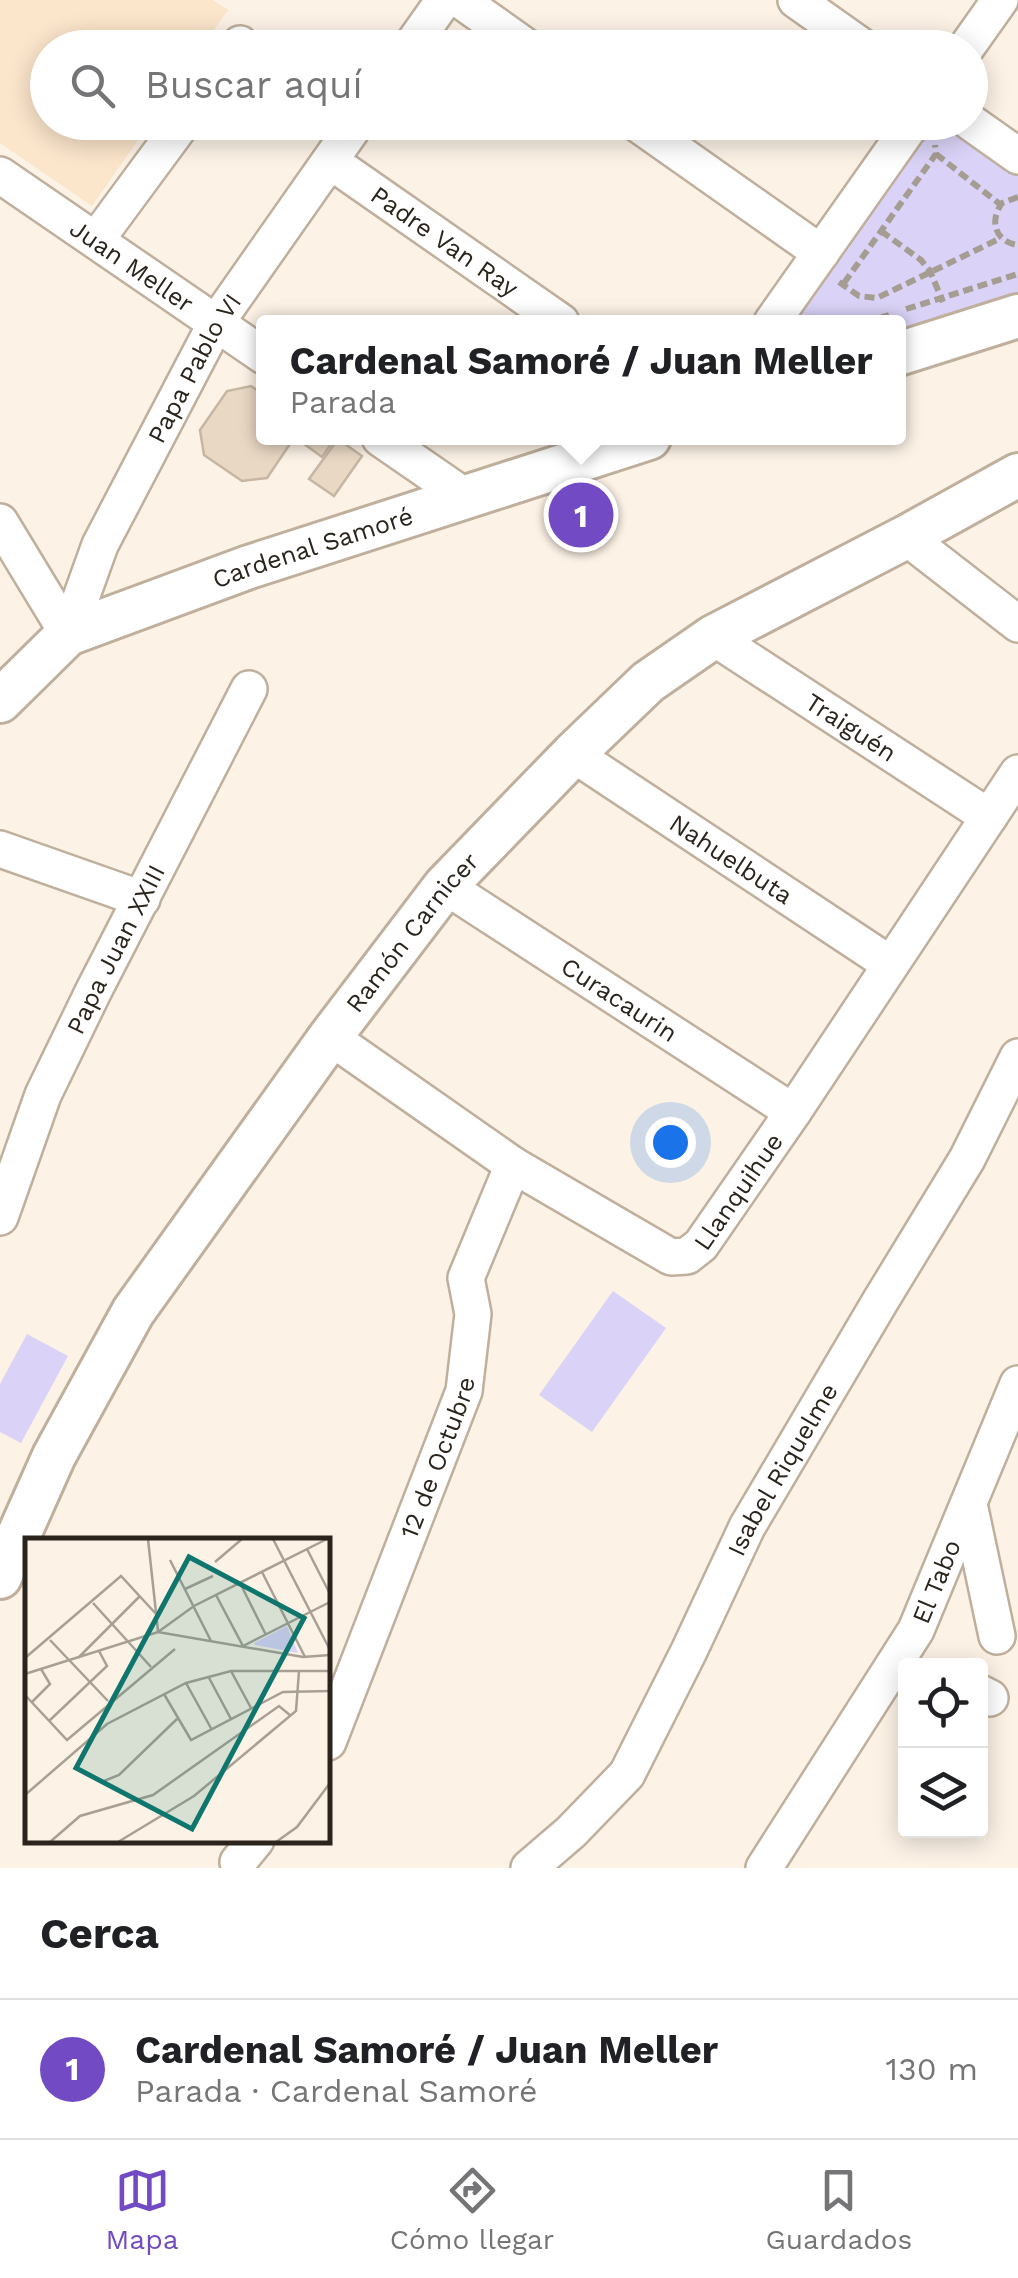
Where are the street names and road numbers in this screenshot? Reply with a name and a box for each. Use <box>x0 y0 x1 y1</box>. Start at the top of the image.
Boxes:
street label: Padre Van Ray <box>366 180 524 302</box>
street label: Juan Meller <box>65 213 199 318</box>
street label: Papa Pablo VI <box>141 288 247 448</box>
street label: Cardenal Samoré <box>208 501 416 594</box>
street label: Traiguén <box>800 687 902 767</box>
street label: Nahuelbuta <box>665 808 798 910</box>
street label: Ramón Carnicer <box>340 846 484 1018</box>
street label: Papa Juan XXIII <box>60 860 171 1039</box>
street label: Curacaurin <box>556 951 683 1048</box>
street label: Llanquihue <box>688 1128 788 1255</box>
street label: 12 de Octubre <box>394 1376 480 1542</box>
street label: Isabel Riquelme <box>721 1378 843 1560</box>
street label: El Tabo <box>906 1535 966 1628</box>

